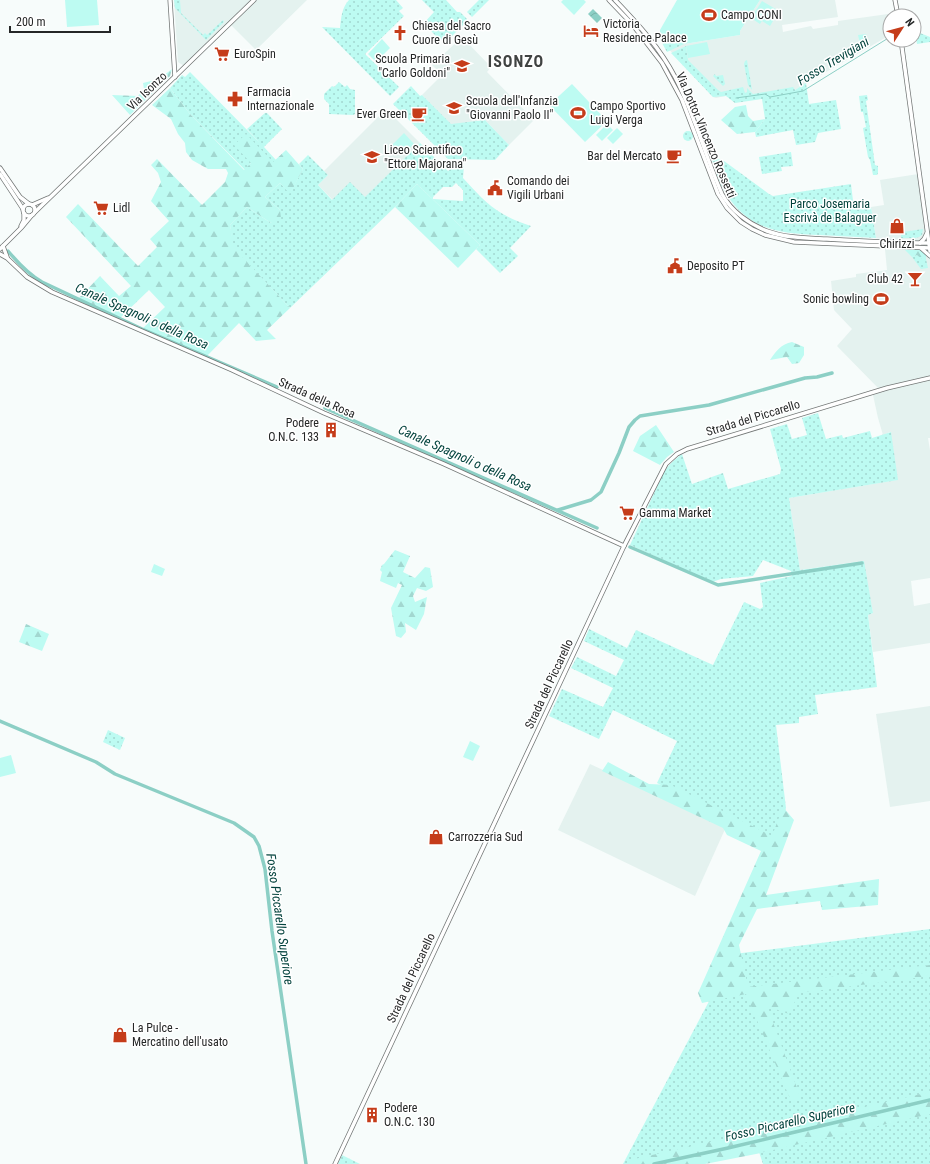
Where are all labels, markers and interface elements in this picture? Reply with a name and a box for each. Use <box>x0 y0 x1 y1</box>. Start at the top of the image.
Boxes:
sports icon: Campo CONI <box>700 6 718 24</box>
scale bar <box>10 8 110 34</box>
place label: Campo CONI <box>721 8 782 22</box>
north arrow <box>882 8 922 48</box>
text: 200 m <box>16 15 46 29</box>
text: N <box>902 16 917 29</box>
place label: Victoria Residence Palace <box>603 17 687 45</box>
place label: Chiesa del Sacro Cuore di Gesù <box>412 19 491 47</box>
hotel icon: Victoria Residence Palace <box>582 22 600 40</box>
church icon: Chiesa del Sacro Cuore di Gesù <box>391 24 409 42</box>
water label: Fosso Trevigiani <box>794 34 872 88</box>
supermarket icon: EuroSpin <box>213 45 231 63</box>
place label: EuroSpin <box>234 47 276 61</box>
place label: Scuola Primaria "Carlo Goldoni" <box>375 52 450 80</box>
district label: ISONZO <box>488 52 544 71</box>
school or university icon: Scuola Primaria "Carlo Goldoni" <box>453 57 471 75</box>
street label: Via Isonzo <box>124 69 170 113</box>
street label: Via Dottor Vincenzo Rossetti <box>673 70 739 200</box>
place label: Farmacia Internazionale <box>247 85 315 113</box>
pharmacy icon: Farmacia Internazionale <box>226 90 244 108</box>
place label: Scuola dell'Infanzia "Giovanni Paolo II" <box>466 94 558 122</box>
school or university icon: Scuola dell'Infanzia "Giovanni Paolo II" <box>445 99 463 117</box>
place label: Campo Sportivo Luigi Verga <box>590 99 666 127</box>
sports icon: Campo Sportivo Luigi Verga <box>569 104 587 122</box>
cafe icon: Ever Green <box>410 105 428 123</box>
place label: Ever Green <box>356 107 407 121</box>
place label: Liceo Scientifico "Ettore Majorana" <box>384 143 467 171</box>
cafe icon: Bar del Mercato <box>665 147 683 165</box>
school or university icon: Liceo Scientifico "Ettore Majorana" <box>363 148 381 166</box>
place label: Bar del Mercato <box>587 149 662 163</box>
place label: Comando dei Vigili Urbani <box>507 174 569 202</box>
public building icon: Comando dei Vigili Urbani <box>486 179 504 197</box>
park label: Parco Josemaria Escrivà de Balaguer <box>783 197 877 225</box>
supermarket icon: Lidl <box>92 199 110 217</box>
place label: Lidl <box>113 201 130 215</box>
shop icon: Chirizzi <box>888 217 906 235</box>
place label: Chirizzi <box>879 237 915 251</box>
public building icon: Deposito PT <box>666 257 684 275</box>
place label: Deposito PT <box>687 259 745 273</box>
bar icon: Club 42 <box>906 270 924 288</box>
place label: Club 42 <box>867 272 903 286</box>
water label: Canale Spagnoli o della Rosa <box>73 280 211 352</box>
sports icon: Sonic bowling <box>872 290 890 308</box>
place label: Sonic bowling <box>803 292 869 306</box>
street label: Strada della Rosa <box>276 375 358 421</box>
street label: Strada del Piccarello <box>704 397 802 439</box>
place label: Podere O.N.C. 133 <box>268 416 319 444</box>
building icon: Podere O.N.C. 133 <box>322 421 340 439</box>
water label: Canale Spagnoli o della Rosa <box>396 422 534 494</box>
supermarket icon: Gamma Market <box>618 504 636 522</box>
place label: Gamma Market <box>639 506 712 520</box>
street label: Strada del Piccarello <box>522 637 576 731</box>
shop icon: Carrozzeria Sud <box>427 828 445 846</box>
place label: Carrozzeria Sud <box>448 830 523 844</box>
water label: Fosso Piccarello Superiore <box>263 852 297 986</box>
street label: Strada del Piccarello <box>384 931 438 1025</box>
place label: La Pulce - Mercatino dell'usato <box>132 1021 228 1049</box>
shop icon: La Pulce - Mercatino dell'usato <box>111 1026 129 1044</box>
water label: Fosso Piccarello Superiore <box>724 1100 856 1144</box>
place label: Podere O.N.C. 130 <box>384 1101 435 1129</box>
building icon: Podere O.N.C. 130 <box>363 1106 381 1124</box>

